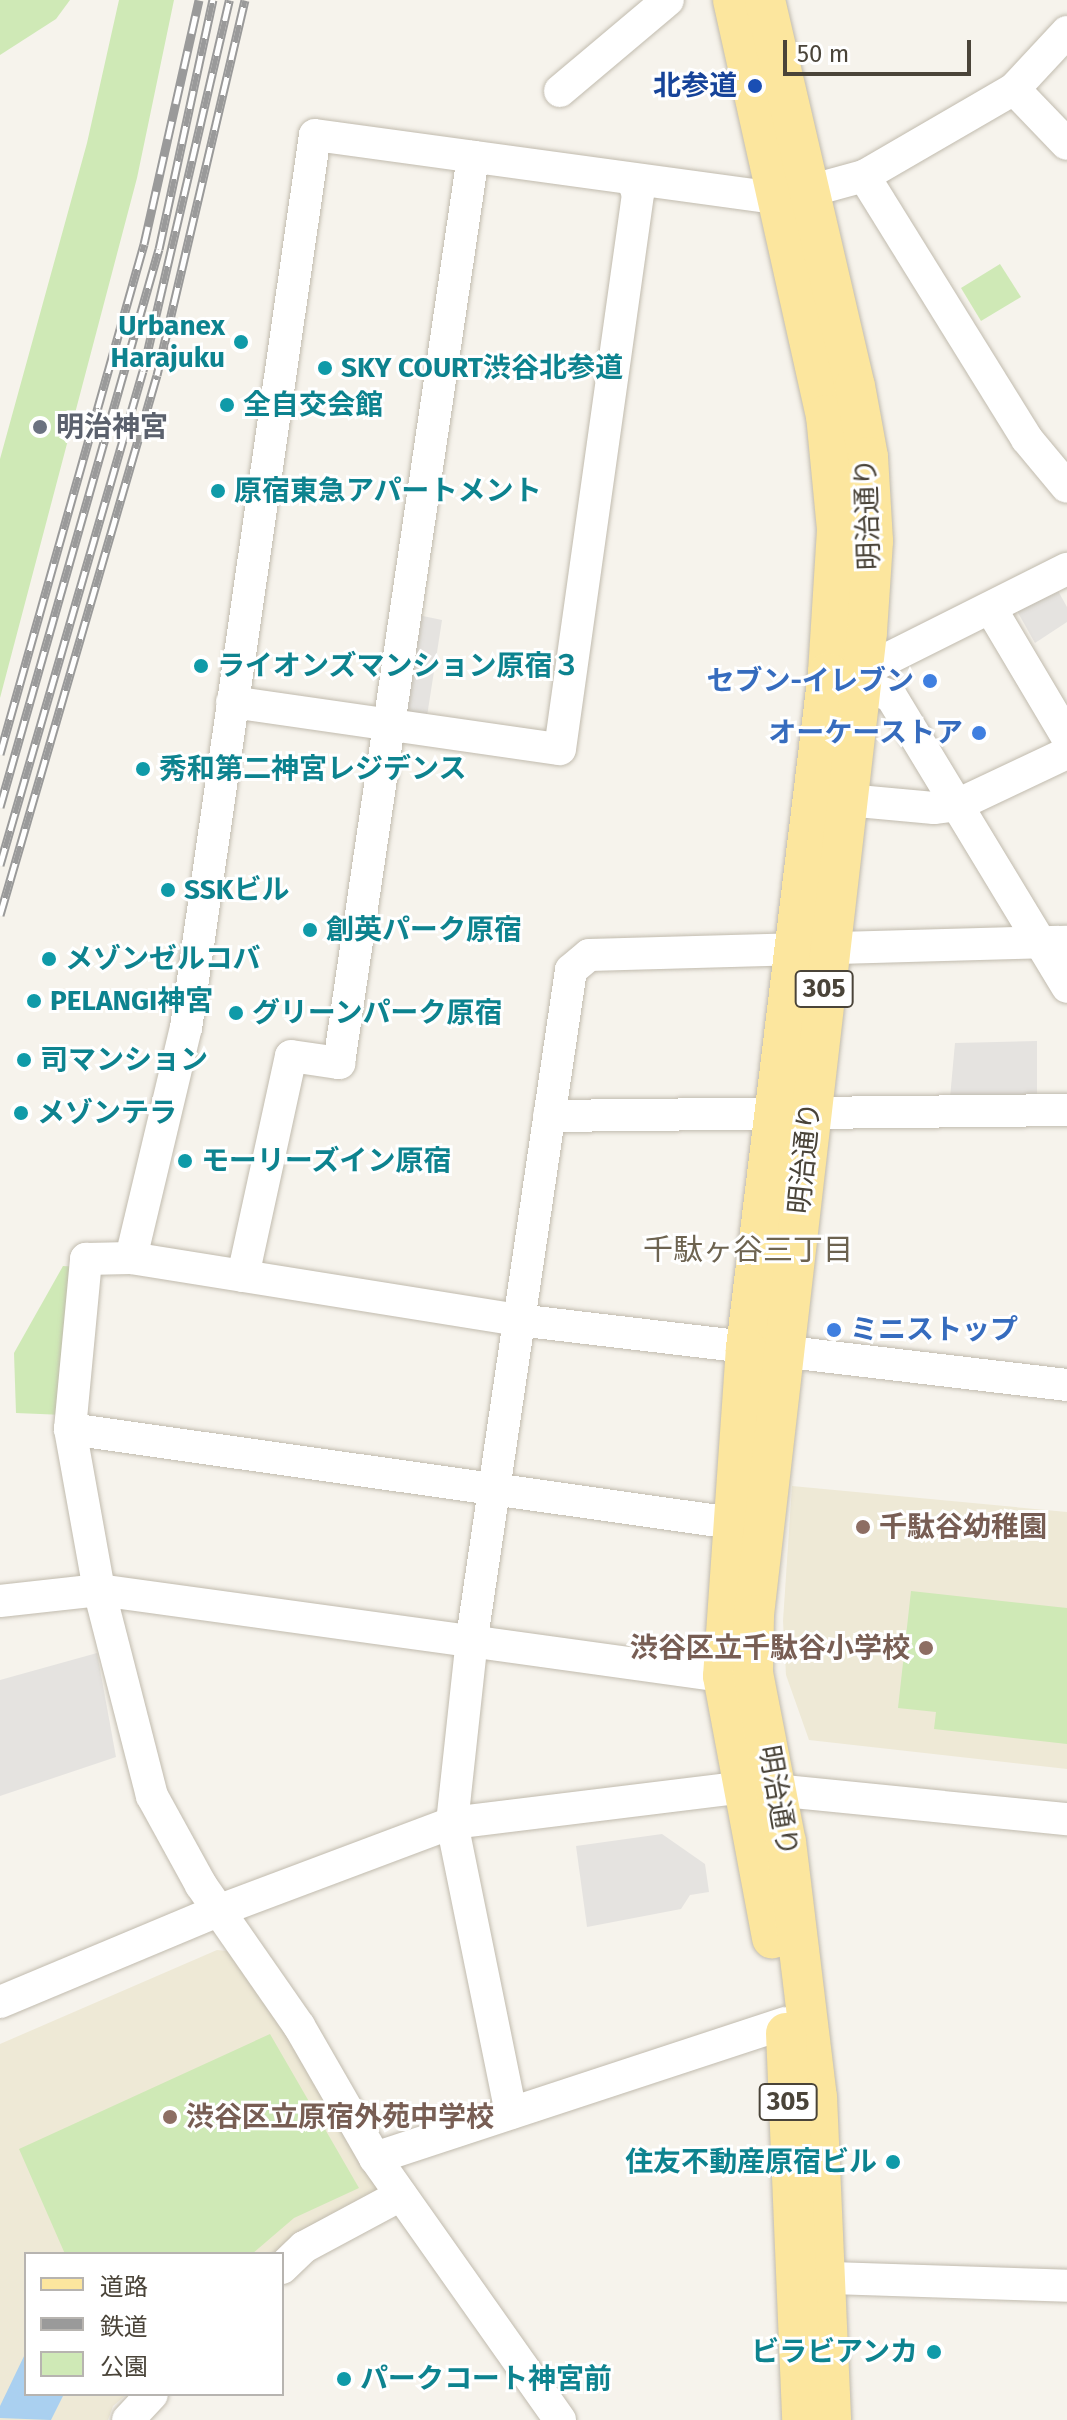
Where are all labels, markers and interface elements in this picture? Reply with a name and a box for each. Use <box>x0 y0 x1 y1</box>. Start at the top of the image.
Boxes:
scale bar <box>787 24 975 74</box>
text: 50 m <box>797 40 849 68</box>
place label: 北参道 <box>653 69 737 103</box>
marker: 北参道 <box>744 75 766 97</box>
place label: Urbanex Harajuku <box>111 309 225 375</box>
marker: Urbanex Harajuku <box>232 333 250 351</box>
place label: SKY COURT渋谷北参道 <box>341 351 623 385</box>
marker: SKY COURT渋谷北参道 <box>316 359 334 377</box>
place label: 全自交会館 <box>243 388 383 422</box>
marker: 全自交会館 <box>218 396 236 414</box>
place label: 明治神宮 <box>56 410 168 444</box>
marker: 明治神宮 <box>31 418 49 436</box>
street label: 明治通り <box>849 457 887 571</box>
place label: 原宿東急アパートメント <box>234 474 542 508</box>
marker: 原宿東急アパートメント <box>209 482 227 500</box>
place label: ライオンズマンション原宿３ <box>217 649 581 683</box>
marker: ライオンズマンション原宿３ <box>192 657 210 675</box>
place label: セブン-イレブン <box>707 664 914 698</box>
marker: セブン-イレブン <box>921 672 939 690</box>
place label: オーケーストア <box>767 716 963 750</box>
marker: オーケーストア <box>970 724 988 742</box>
place label: 秀和第二神宮レジデンス <box>159 752 467 786</box>
marker: 秀和第二神宮レジデンス <box>134 760 152 778</box>
place label: SSKビル <box>184 873 289 907</box>
marker: SSKビル <box>159 881 177 899</box>
place label: 創英パーク原宿 <box>326 913 522 947</box>
marker: 創英パーク原宿 <box>301 921 319 939</box>
place label: メゾンゼルコバ <box>65 942 261 976</box>
marker: メゾンゼルコバ <box>40 950 58 968</box>
road number: 305 <box>794 967 854 1011</box>
place label: PELANGI神宮 <box>50 984 213 1018</box>
marker: PELANGI神宮 <box>25 992 43 1010</box>
place label: グリーンパーク原宿 <box>252 996 504 1030</box>
marker: グリーンパーク原宿 <box>227 1004 245 1022</box>
place label: 司マンション <box>40 1043 208 1077</box>
marker: 司マンション <box>15 1051 33 1069</box>
place label: メゾンテラ <box>37 1096 177 1130</box>
street label: 明治通り <box>782 1101 828 1215</box>
marker: メゾンテラ <box>12 1104 30 1122</box>
place label: モーリーズイン原宿 <box>201 1144 453 1178</box>
marker: モーリーズイン原宿 <box>176 1152 194 1170</box>
district label: 千駄ヶ谷三丁目 <box>643 1232 853 1268</box>
place label: ミニストップ <box>850 1313 1018 1347</box>
marker: ミニストップ <box>825 1321 843 1339</box>
place label: 千駄谷幼稚園 <box>879 1510 1047 1544</box>
marker: 千駄谷幼稚園 <box>854 1518 872 1536</box>
place label: 渋谷区立千駄谷小学校 <box>630 1631 910 1665</box>
marker: 渋谷区立千駄谷小学校 <box>917 1639 935 1657</box>
street label: 明治通り <box>752 1743 804 1859</box>
road number: 305 <box>758 2080 818 2124</box>
place label: 渋谷区立原宿外苑中学校 <box>186 2100 494 2134</box>
marker: 渋谷区立原宿外苑中学校 <box>161 2108 179 2126</box>
place label: 住友不動産原宿ビル <box>625 2145 877 2179</box>
marker: 住友不動産原宿ビル <box>884 2153 902 2171</box>
legend <box>24 2252 284 2396</box>
text: 道路 <box>100 2273 148 2301</box>
text: 鉄道 <box>100 2313 148 2341</box>
place label: ビラビアンカ <box>750 2335 918 2369</box>
marker: ビラビアンカ <box>925 2343 943 2361</box>
text: 公園 <box>100 2353 148 2381</box>
place label: パークコート神宮前 <box>360 2362 612 2396</box>
marker: パークコート神宮前 <box>335 2370 353 2388</box>

